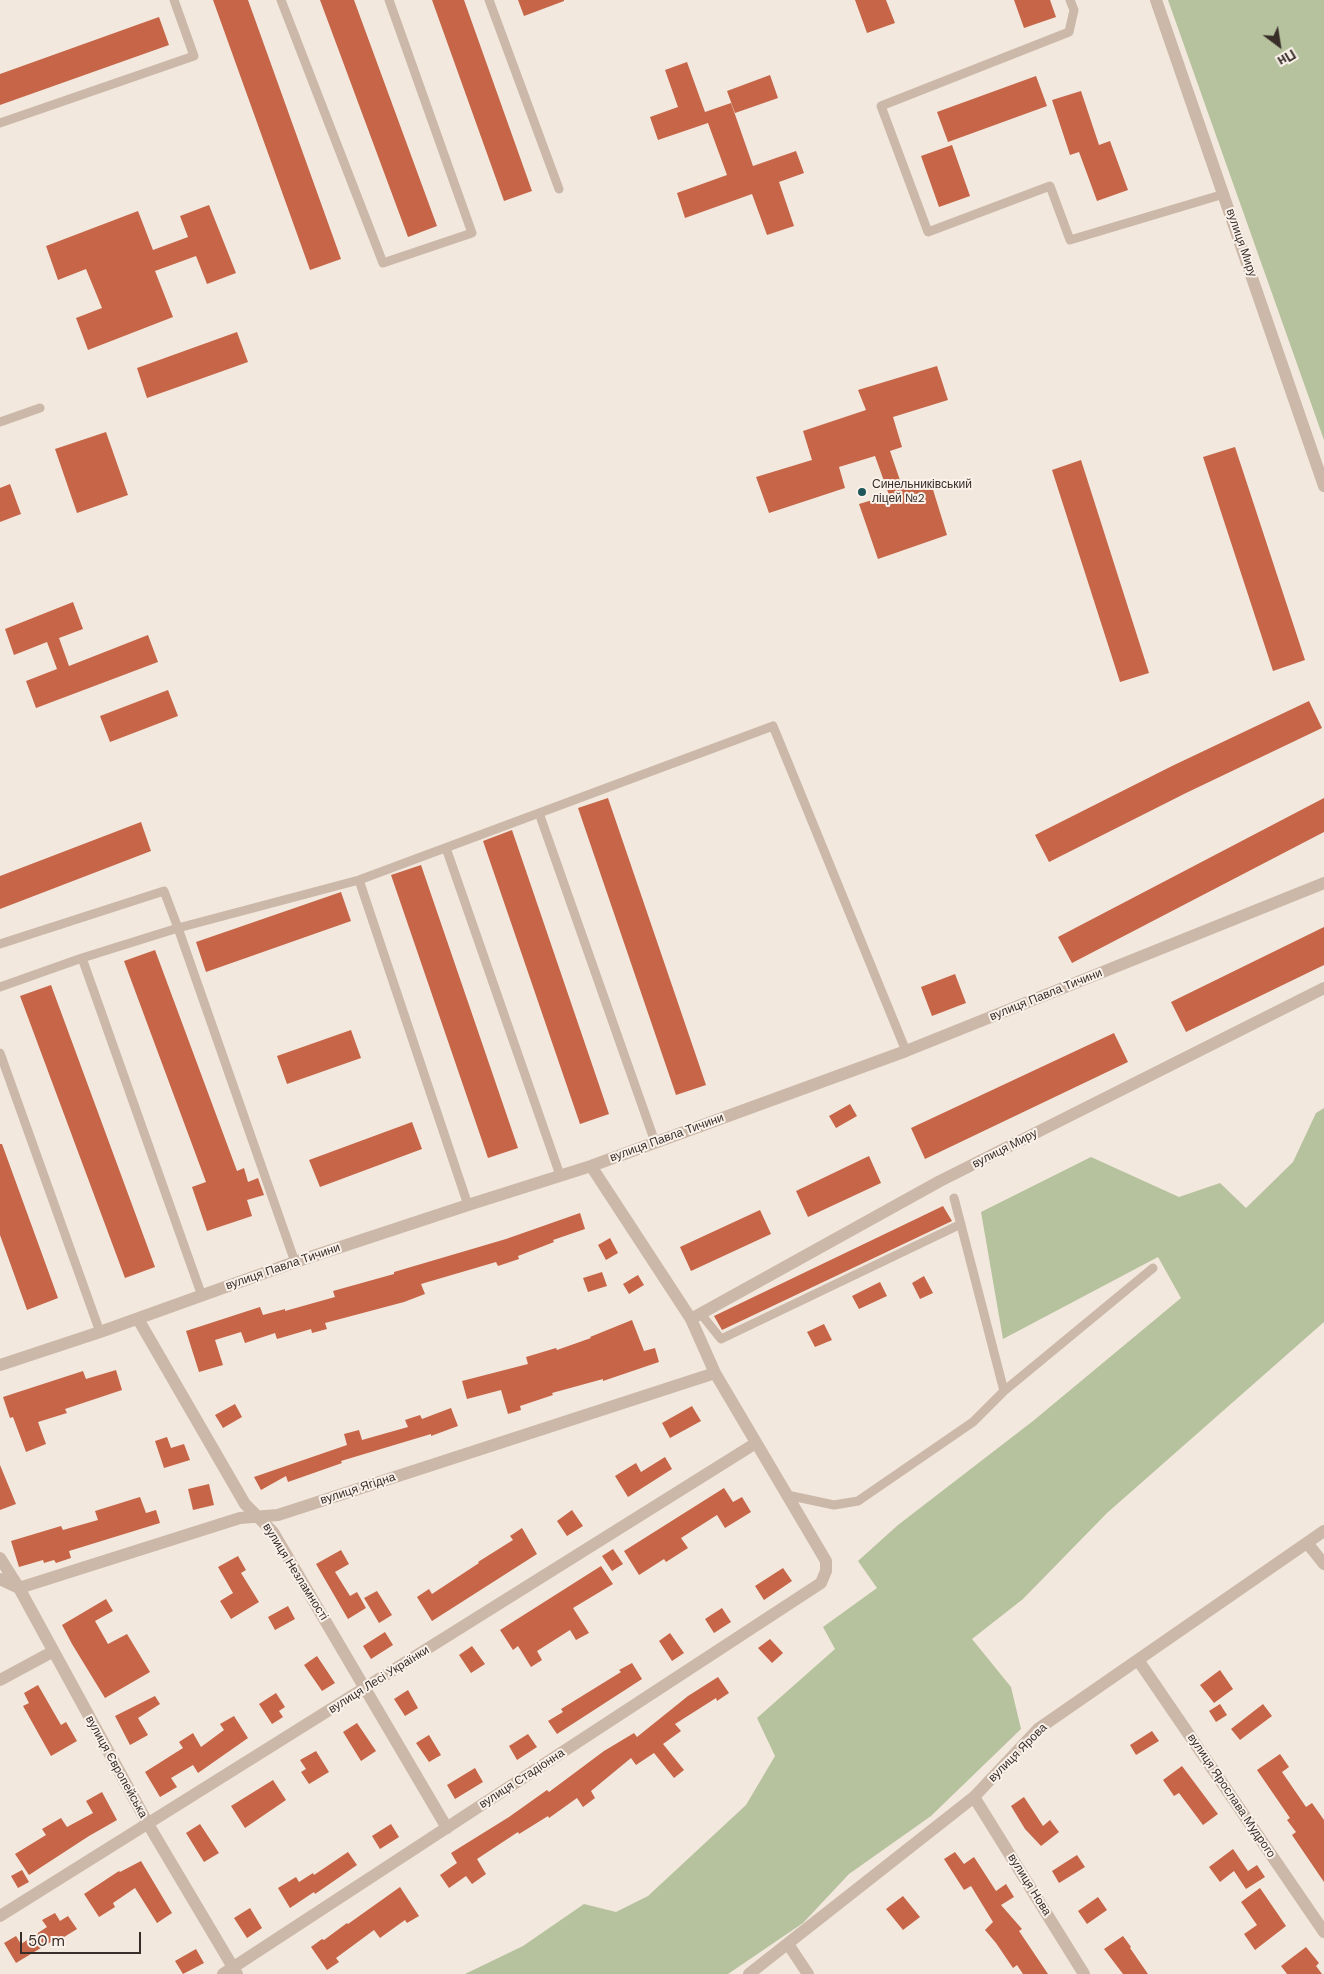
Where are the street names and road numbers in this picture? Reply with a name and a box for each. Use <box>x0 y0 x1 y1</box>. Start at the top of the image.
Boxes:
street label: вулиця Миру <box>1223 207 1259 279</box>
street label: вулиця Павла Тичини <box>988 966 1104 1024</box>
street label: вулиця Павла Тичини <box>608 1111 726 1165</box>
street label: вулиця Миру <box>970 1126 1040 1172</box>
street label: вулиця Павла Тичини <box>224 1241 342 1293</box>
street label: вулиця Ягідна <box>319 1470 397 1508</box>
street label: вулиця Незламності <box>259 1521 331 1623</box>
street label: вулиця Лесі Українки <box>326 1643 432 1717</box>
street label: вулиця Європейська <box>82 1713 150 1821</box>
street label: вулиця Ярова <box>986 1721 1050 1785</box>
street label: вулиця Ярослава Мудрого <box>1184 1731 1278 1861</box>
street label: вулиця Стадіонна <box>477 1746 567 1812</box>
street label: вулиця Нова <box>1004 1851 1054 1919</box>

